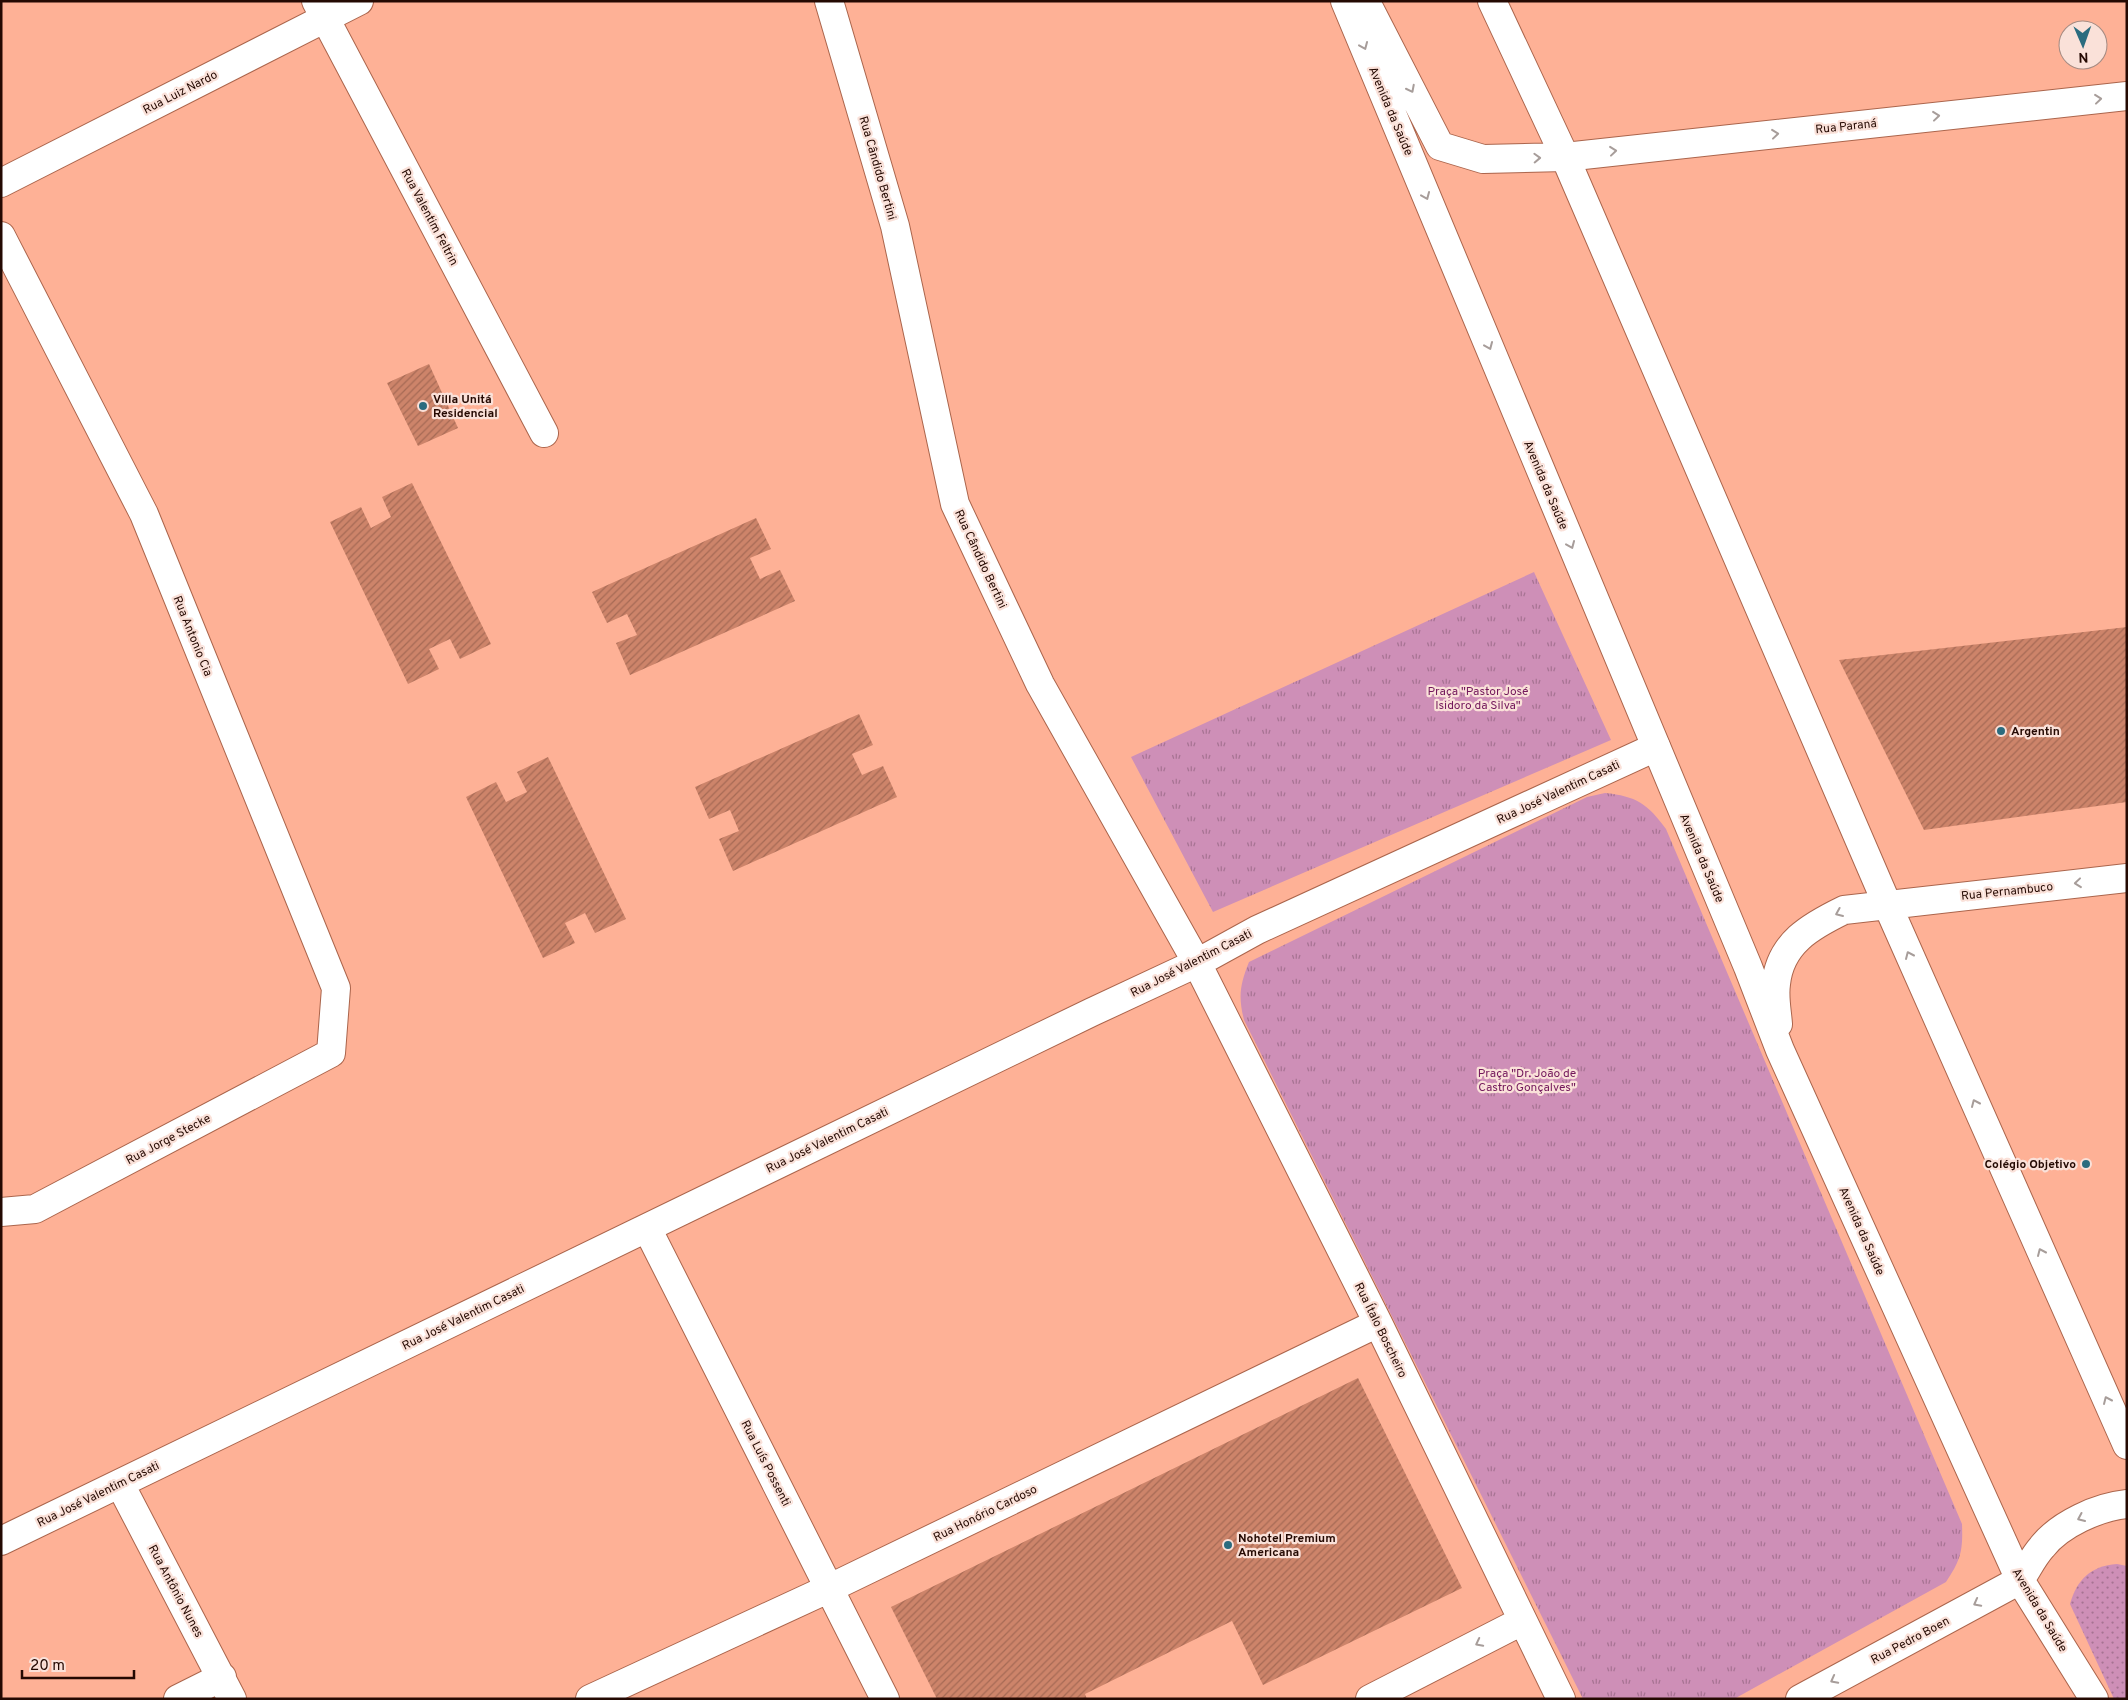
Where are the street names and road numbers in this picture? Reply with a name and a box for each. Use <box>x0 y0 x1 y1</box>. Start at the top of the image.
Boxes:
street label: Avenida da Saúde <box>1364 64 1416 158</box>
street label: Rua Luiz Nardo <box>140 67 221 119</box>
street label: Rua Cândido Bertini <box>855 114 900 222</box>
street label: Rua Paraná <box>1815 116 1878 138</box>
street label: Rua Valentim Feltrin <box>397 166 461 268</box>
street label: Avenida da Saúde <box>1519 438 1571 532</box>
street label: Rua Cândido Bertini <box>950 507 1010 611</box>
street label: Rua Antonio Cia <box>169 594 216 679</box>
street label: Rua José Valentim Casati <box>1494 757 1623 829</box>
street label: Avenida da Saúde <box>1675 811 1727 905</box>
street label: Rua Pernambuco <box>1960 879 2054 905</box>
street label: Rua José Valentim Casati <box>1128 926 1255 1001</box>
street label: Rua José Valentim Casati <box>764 1104 891 1178</box>
street label: Rua Jorge Stecke <box>123 1111 214 1169</box>
street label: Avenida da Saúde <box>1834 1185 1888 1278</box>
street label: Rua Ítalo Boscheiro <box>1350 1280 1410 1381</box>
street label: Rua José Valentim Casati <box>400 1281 527 1355</box>
street label: Rua Luís Possenti <box>737 1418 794 1509</box>
street label: Rua José Valentim Casati <box>35 1458 162 1532</box>
street label: Rua Honório Cardoso <box>931 1482 1040 1546</box>
street label: Rua Antônio Nunes <box>144 1542 206 1641</box>
street label: Avenida da Saúde <box>2008 1566 2071 1655</box>
street label: Rua Pedro Boen <box>1868 1613 1953 1668</box>

